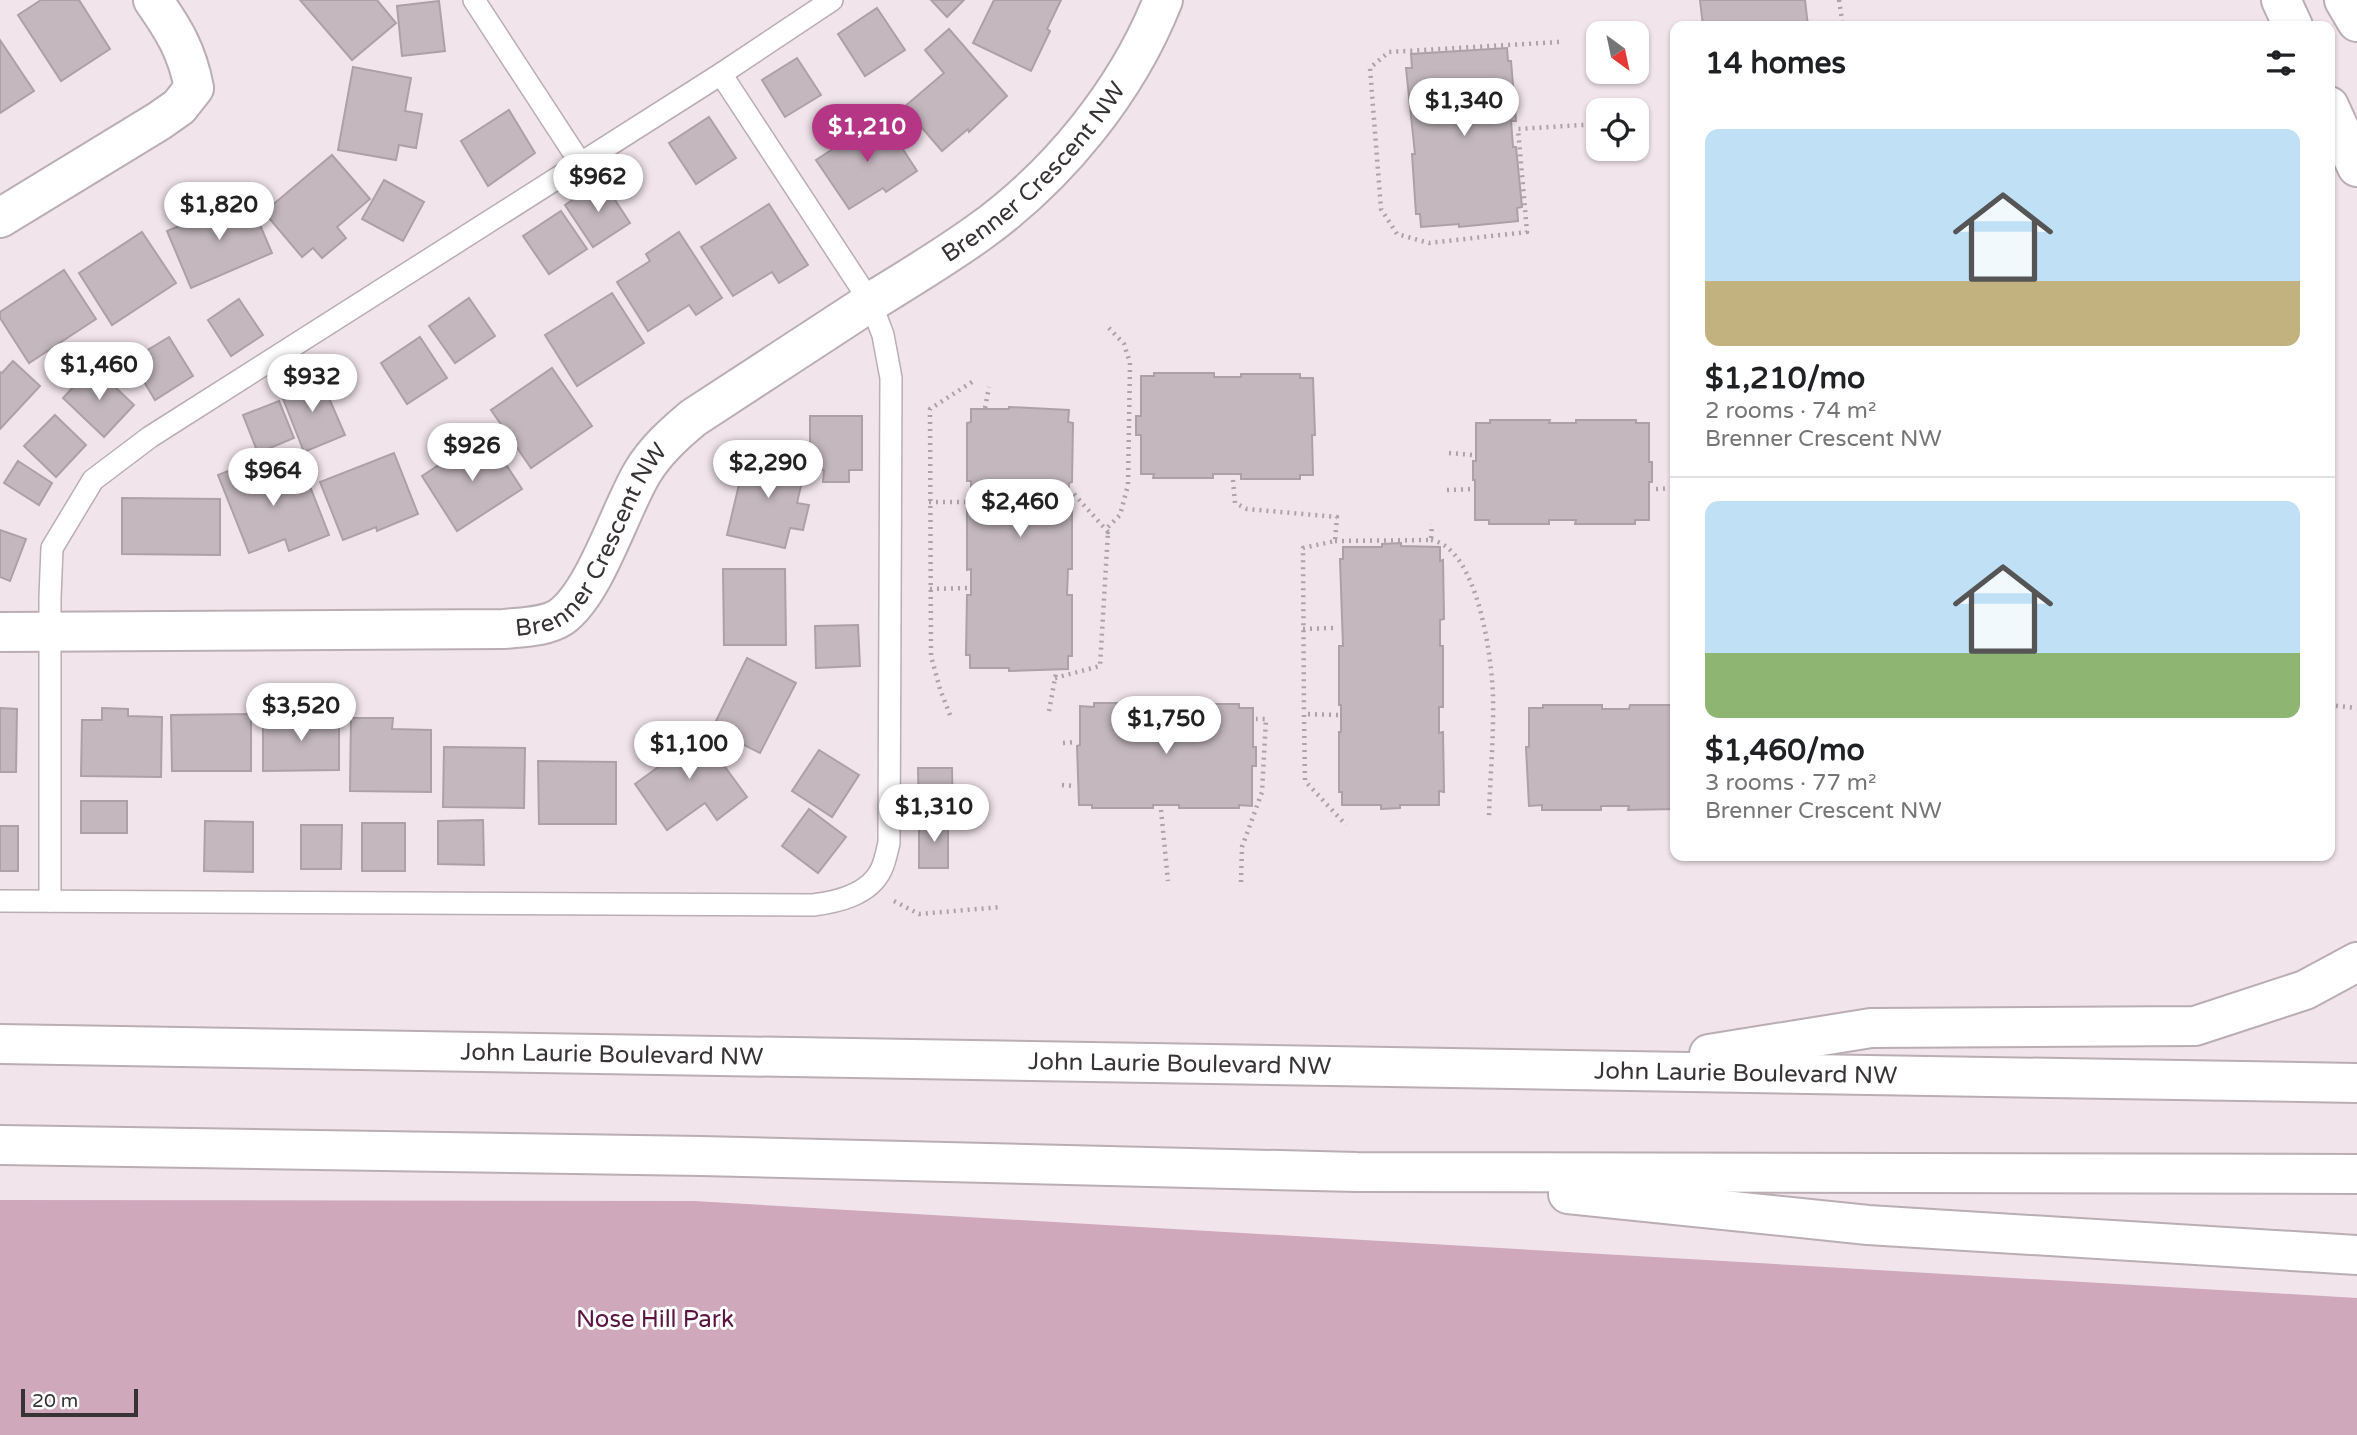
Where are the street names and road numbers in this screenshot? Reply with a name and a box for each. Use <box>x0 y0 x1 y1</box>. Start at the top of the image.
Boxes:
street label: Brenner Crescent NW <box>936 77 1132 269</box>
street label: Brenner Crescent NW <box>514 437 673 643</box>
street label: John Laurie Boulevard NW <box>460 1038 764 1072</box>
street label: John Laurie Boulevard NW <box>1028 1047 1332 1081</box>
street label: John Laurie Boulevard NW <box>1594 1056 1898 1090</box>

